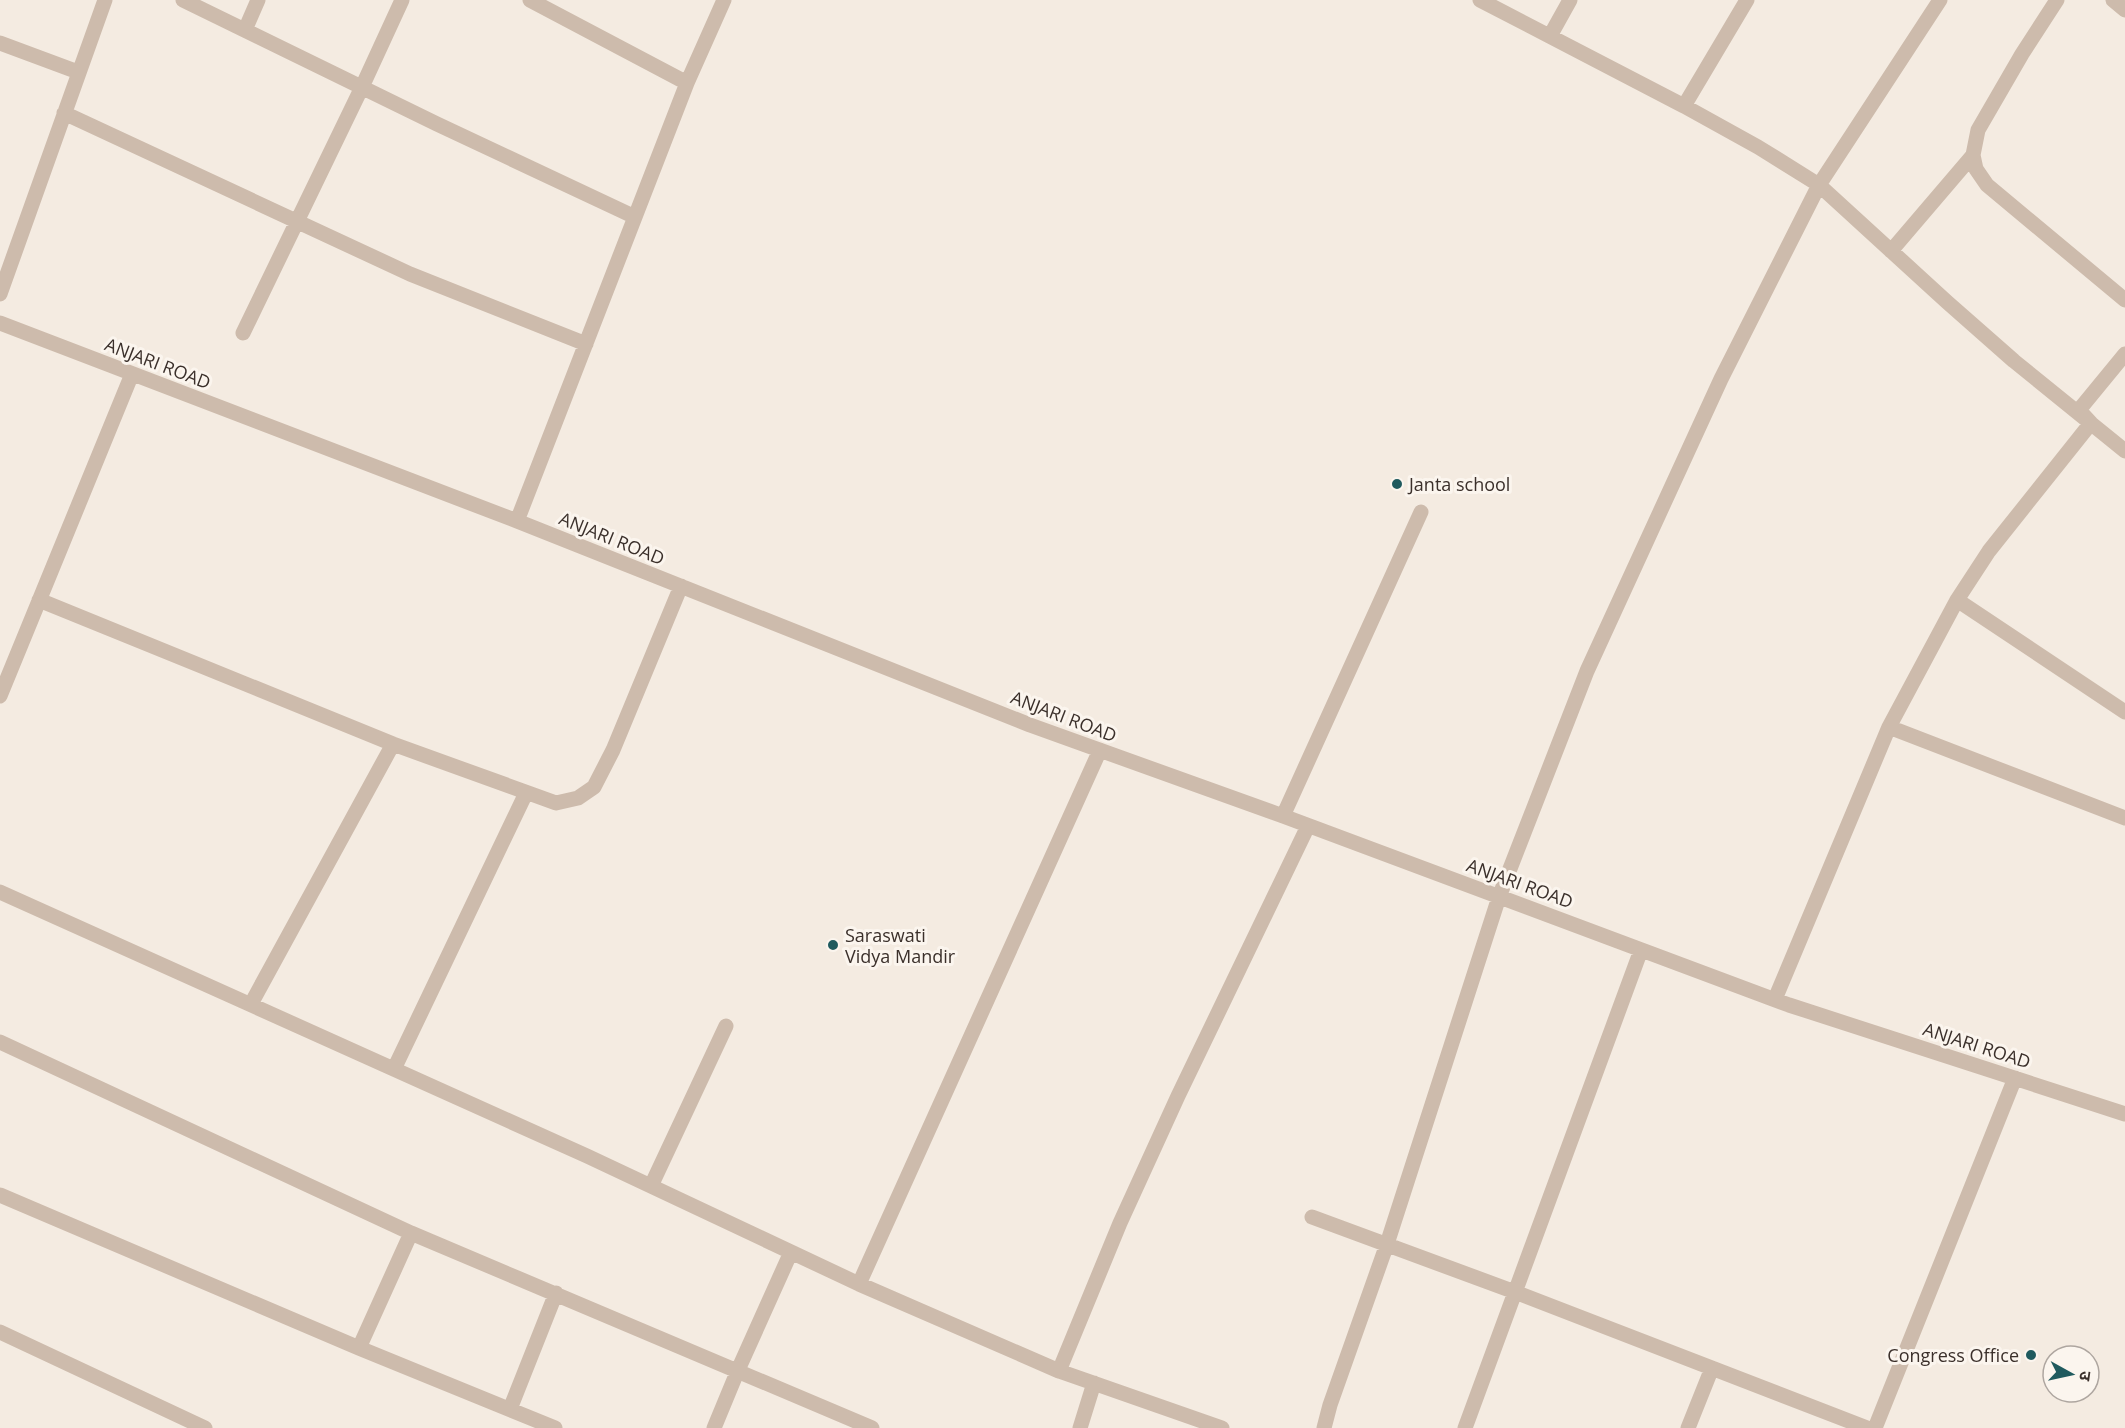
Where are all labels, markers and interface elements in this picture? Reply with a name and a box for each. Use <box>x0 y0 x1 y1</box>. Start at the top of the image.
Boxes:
street label: ANJARI ROAD <box>102 332 214 394</box>
place label: Janta school <box>1407 472 1510 496</box>
marker: Janta school <box>1390 477 1404 491</box>
street label: ANJARI ROAD <box>556 506 668 570</box>
street label: ANJARI ROAD <box>1008 685 1120 747</box>
street label: ANJARI ROAD <box>1464 853 1576 913</box>
place label: Saraswati Vidya Mandir <box>845 923 956 968</box>
marker: Saraswati Vidya Mandir <box>826 938 840 952</box>
street label: ANJARI ROAD <box>1920 1016 2034 1074</box>
place label: Congress Office <box>1887 1343 2019 1367</box>
north arrow <box>2041 1344 2101 1404</box>
marker: Congress Office <box>2024 1348 2038 1362</box>
text: उ <box>2074 1370 2097 1383</box>

